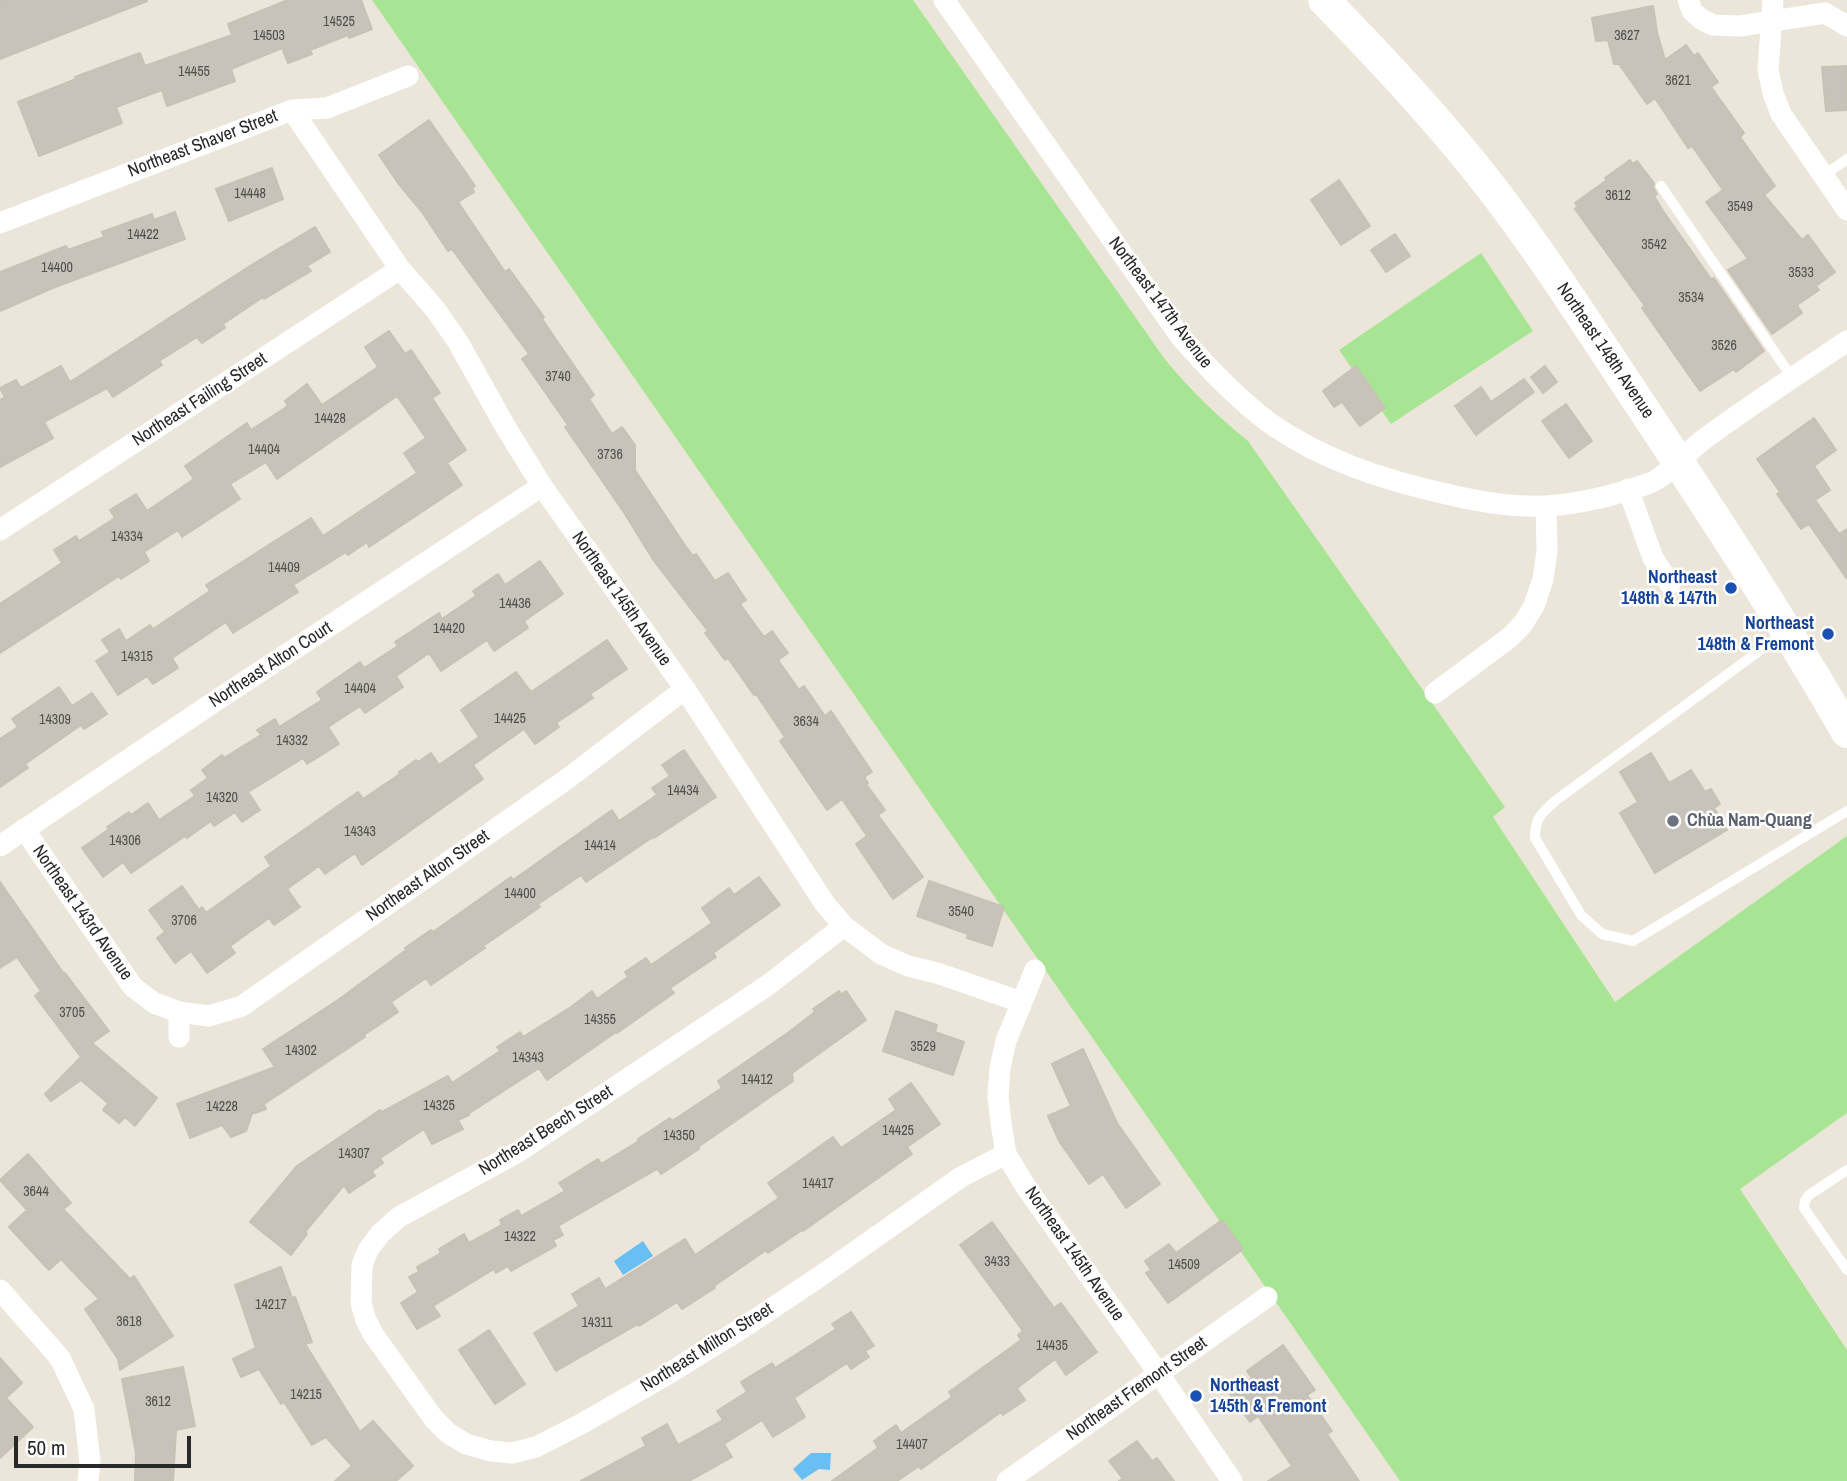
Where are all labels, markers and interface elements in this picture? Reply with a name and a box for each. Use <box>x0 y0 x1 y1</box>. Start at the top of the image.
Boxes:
house number: 14525 <box>323 14 355 30</box>
house number: 14503 <box>253 28 285 44</box>
house number: 3627 <box>1614 28 1640 44</box>
house number: 14455 <box>178 64 210 80</box>
house number: 3621 <box>1665 73 1691 89</box>
street label: Northeast Shaver Street <box>125 106 281 182</box>
house number: 14448 <box>234 186 266 202</box>
house number: 3612 <box>1605 188 1631 204</box>
house number: 3549 <box>1727 199 1753 215</box>
house number: 14422 <box>127 227 159 243</box>
street label: Northeast 147th Avenue <box>1104 233 1216 373</box>
house number: 3542 <box>1641 237 1667 253</box>
house number: 14400 <box>41 260 73 276</box>
house number: 3533 <box>1788 265 1814 281</box>
street label: Northeast 148th Avenue <box>1552 279 1658 423</box>
house number: 3534 <box>1678 290 1704 306</box>
house number: 3526 <box>1711 338 1737 354</box>
street label: Northeast Failing Street <box>129 348 271 452</box>
house number: 3740 <box>545 369 571 385</box>
house number: 14428 <box>314 411 346 427</box>
house number: 14404 <box>248 442 280 458</box>
house number: 3736 <box>597 447 623 463</box>
street label: Northeast 145th Avenue <box>567 528 675 670</box>
house number: 14334 <box>111 529 143 545</box>
house number: 14409 <box>268 560 300 576</box>
place label: Northeast 148th & 147th <box>1621 567 1717 610</box>
marker: Northeast 148th & 147th <box>1723 580 1739 596</box>
house number: 14436 <box>499 596 531 612</box>
place label: Northeast 148th & Fremont <box>1698 613 1814 656</box>
street label: Northeast Alton Court <box>206 617 336 713</box>
house number: 14420 <box>433 621 465 637</box>
marker: Northeast 148th & Fremont <box>1820 626 1836 642</box>
house number: 14315 <box>121 649 153 665</box>
house number: 14404 <box>344 681 376 697</box>
house number: 14425 <box>494 711 526 727</box>
house number: 14309 <box>39 712 71 728</box>
house number: 3634 <box>793 714 819 730</box>
house number: 14332 <box>276 733 308 749</box>
house number: 14434 <box>667 783 699 799</box>
house number: 14320 <box>206 790 238 806</box>
place label: Chùa Nam-Quang <box>1687 810 1812 832</box>
marker: Chùa Nam-Quang <box>1665 813 1681 829</box>
house number: 14343 <box>344 824 376 840</box>
street label: Northeast Alton Street <box>362 826 494 926</box>
house number: 14306 <box>109 833 141 849</box>
house number: 14414 <box>584 838 616 854</box>
street label: Northeast 143rd Avenue <box>27 841 137 985</box>
house number: 14400 <box>504 886 536 902</box>
house number: 3540 <box>948 904 974 920</box>
house number: 3706 <box>171 913 197 929</box>
house number: 3705 <box>59 1005 85 1021</box>
house number: 14355 <box>584 1012 616 1028</box>
house number: 3529 <box>910 1039 936 1055</box>
house number: 14302 <box>285 1043 317 1059</box>
house number: 14343 <box>512 1050 544 1066</box>
house number: 14412 <box>741 1072 773 1088</box>
street label: Northeast Beech Street <box>475 1081 617 1181</box>
house number: 14325 <box>423 1098 455 1114</box>
house number: 14228 <box>206 1099 238 1115</box>
house number: 14425 <box>882 1123 914 1139</box>
house number: 14350 <box>663 1128 695 1144</box>
house number: 14307 <box>338 1146 370 1162</box>
house number: 14417 <box>802 1176 834 1192</box>
street label: Northeast 145th Avenue <box>1020 1183 1128 1325</box>
house number: 3644 <box>23 1184 49 1200</box>
house number: 14322 <box>504 1229 536 1245</box>
house number: 3433 <box>984 1254 1010 1270</box>
house number: 14509 <box>1168 1257 1200 1273</box>
house number: 14217 <box>255 1297 287 1313</box>
street label: Northeast Milton Street <box>637 1299 777 1397</box>
house number: 3618 <box>116 1314 142 1330</box>
house number: 14311 <box>581 1315 613 1331</box>
street label: Northeast Fremont Street <box>1063 1332 1211 1446</box>
house number: 14435 <box>1036 1338 1068 1354</box>
place label: Northeast 145th & Fremont <box>1210 1375 1326 1418</box>
house number: 14215 <box>290 1387 322 1403</box>
marker: Northeast 145th & Fremont <box>1188 1388 1204 1404</box>
house number: 3612 <box>145 1394 171 1410</box>
scale bar <box>18 1422 194 1466</box>
text: 50 m <box>27 1433 65 1462</box>
house number: 14407 <box>896 1437 928 1453</box>

